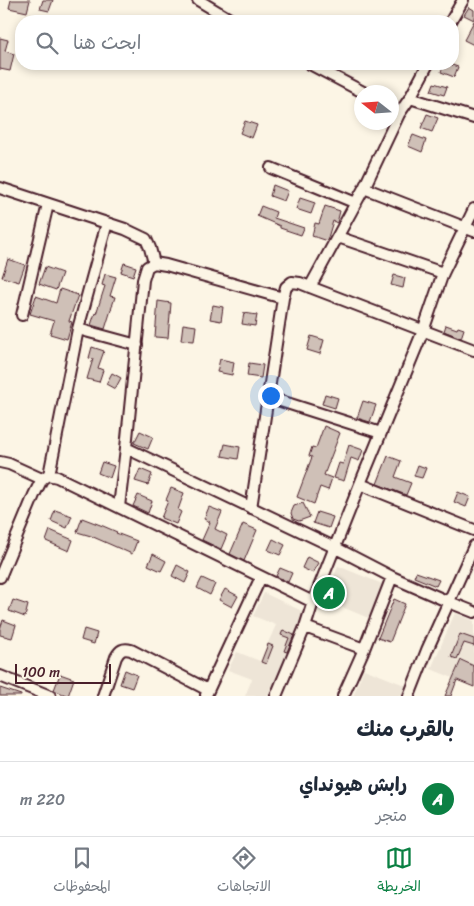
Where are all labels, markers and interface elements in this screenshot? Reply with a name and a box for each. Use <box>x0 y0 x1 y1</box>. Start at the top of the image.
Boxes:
search box <box>15 15 459 70</box>
text: ابحث هنا <box>73 26 141 59</box>
icon: search <box>33 29 61 57</box>
north arrow <box>354 85 399 130</box>
your location <box>258 383 284 409</box>
pin: A <box>313 574 345 612</box>
text: 100 m <box>22 660 60 685</box>
scale bar <box>15 661 111 684</box>
text: بالقرب منك <box>356 710 454 748</box>
text: رابش هيونداي <box>299 768 407 801</box>
text: 220 m <box>20 785 65 814</box>
text: A <box>433 785 443 814</box>
text: متجر <box>376 801 407 830</box>
tab: المحفوظات <box>53 844 111 899</box>
tab: الاتجاهات <box>217 844 271 899</box>
tab: الخريطة <box>377 844 421 899</box>

